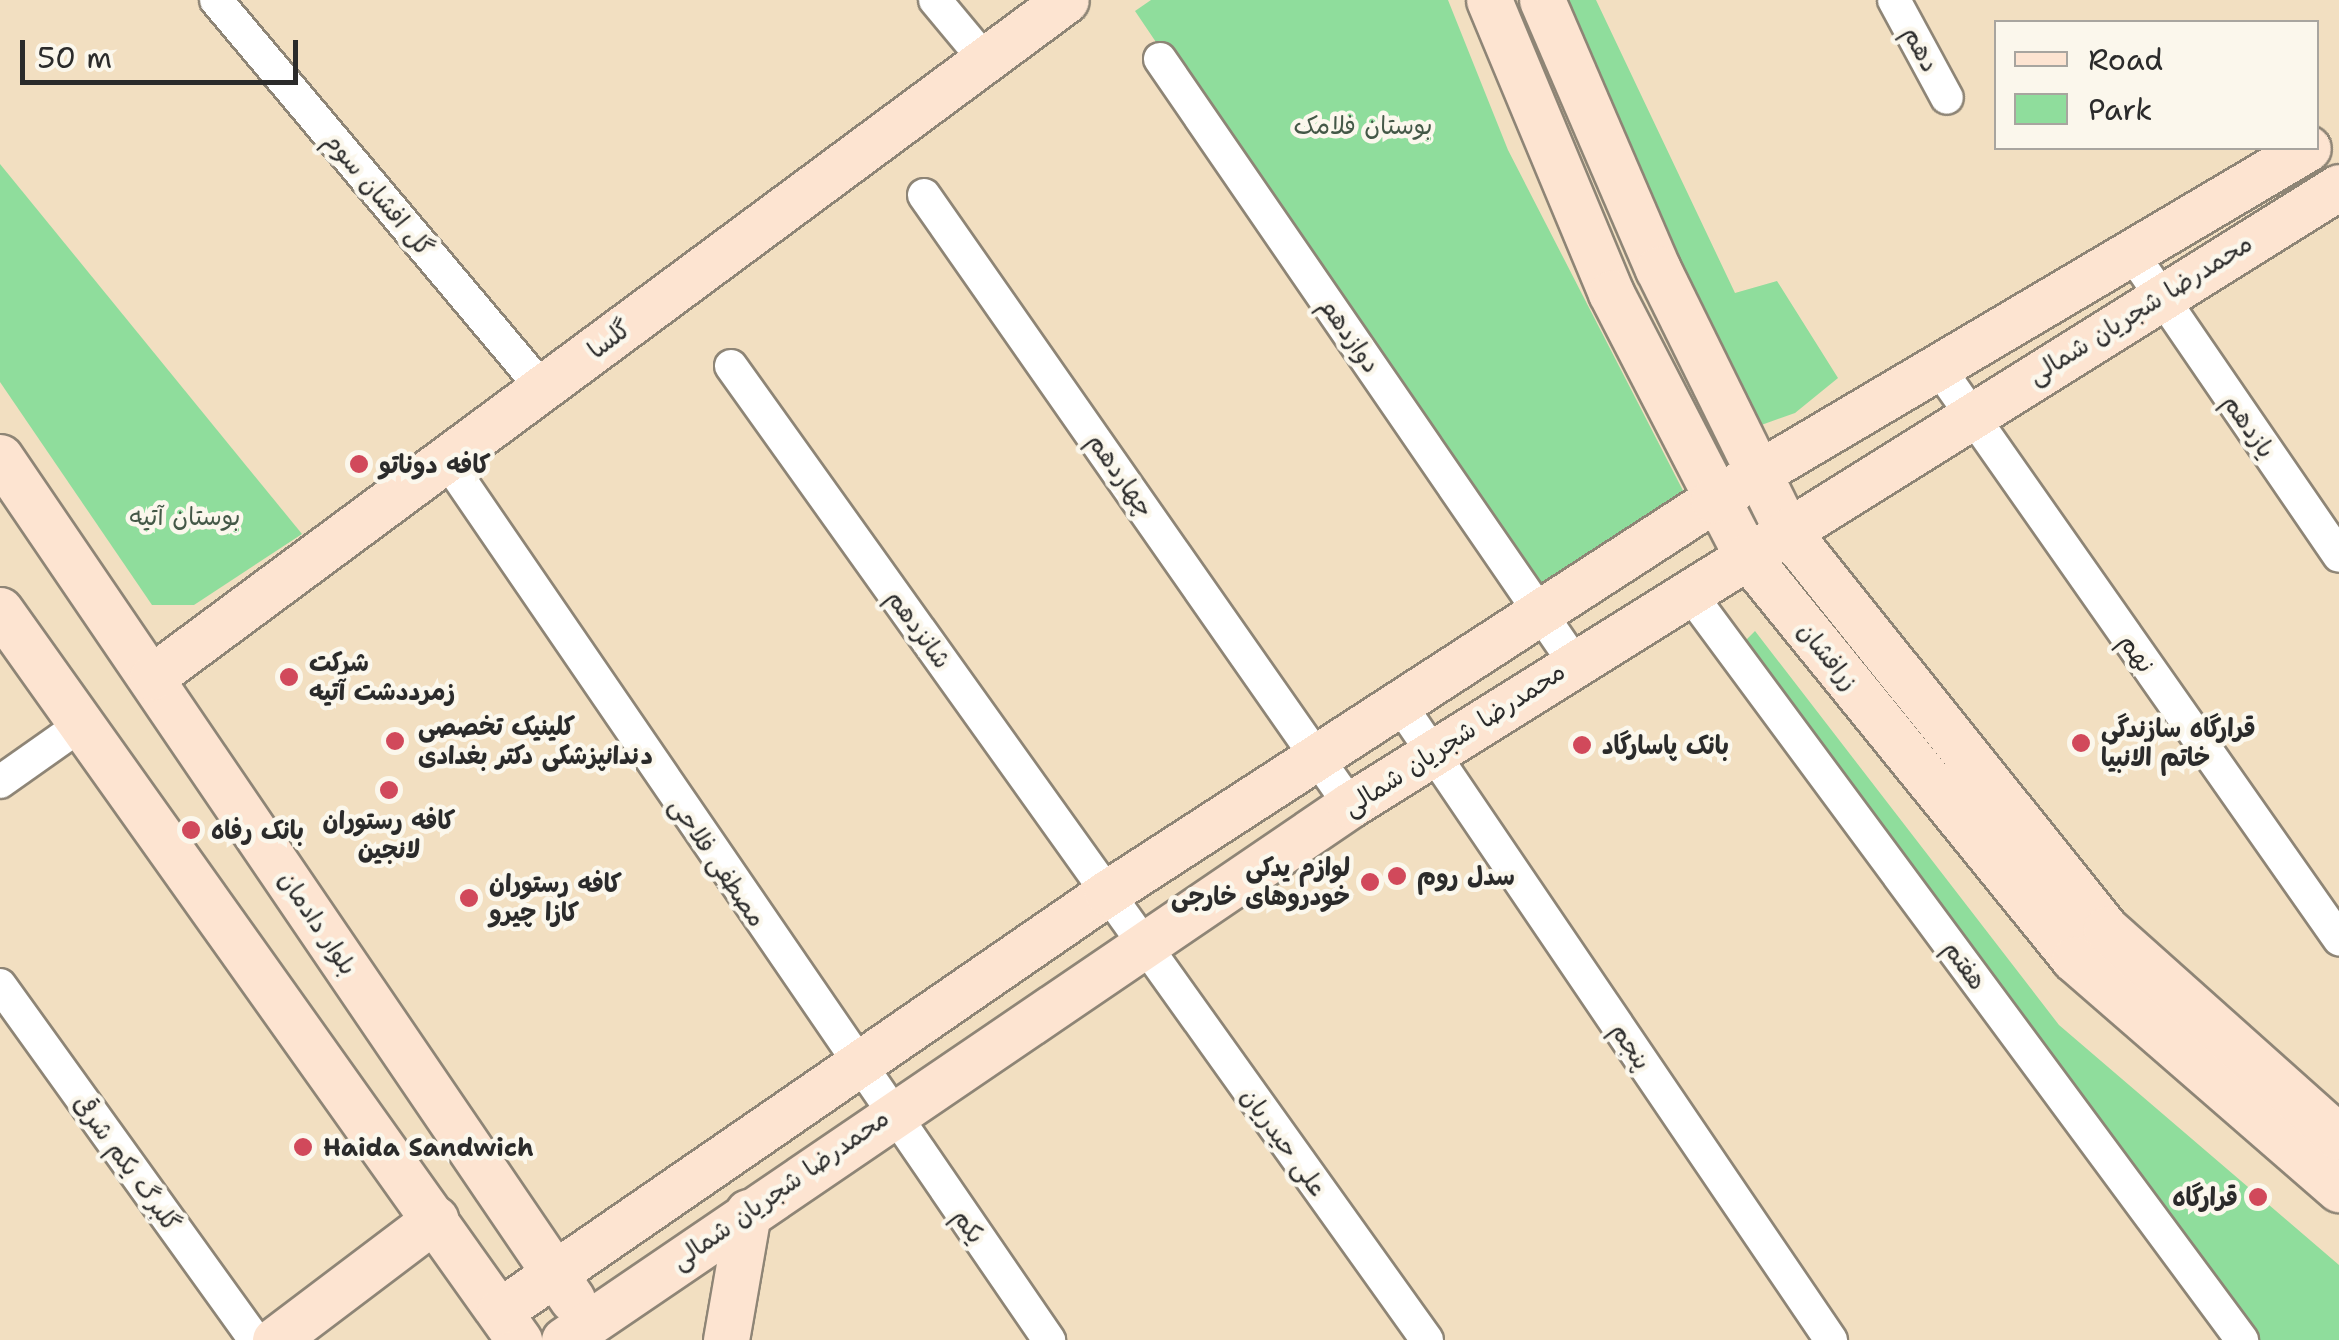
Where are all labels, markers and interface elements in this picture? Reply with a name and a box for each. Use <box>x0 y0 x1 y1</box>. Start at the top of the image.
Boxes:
scale bar <box>25 20 302 82</box>
legend <box>1994 20 2319 150</box>
street label: دهم <box>1897 21 1945 77</box>
text: 50 m <box>37 37 112 78</box>
text: Road <box>2088 39 2163 80</box>
text: Park <box>2088 89 2152 130</box>
park label: بوستان فلامک <box>1293 110 1433 140</box>
street label: گل افشان سوم <box>318 126 440 262</box>
street label: محمدرضا شجریان شمالی <box>2022 228 2258 390</box>
street label: دوازدهم <box>1313 292 1387 378</box>
street label: گلسا <box>581 313 637 365</box>
street label: یازدهم <box>2216 388 2282 464</box>
street label: چهاردهم <box>1081 427 1161 523</box>
place label: کافه دوناتو <box>379 449 491 479</box>
marker: کافه دوناتو <box>348 453 370 475</box>
park label: بوستان آتیه <box>129 501 241 531</box>
street label: شانزدهم <box>880 584 958 674</box>
street label: زرافشان <box>1791 616 1865 696</box>
street label: نهم <box>2113 628 2161 678</box>
place label: شركت زمرددشت آتيه <box>309 648 455 707</box>
street label: محمدرضا شجریان شمالی <box>1337 656 1571 822</box>
marker: شركت زمرددشت آتيه <box>278 666 300 688</box>
place label: کلینیک تخصصی دندانپزشکی دکتر بغدادی <box>418 712 653 771</box>
place label: قرارگاه سازندگی خاتم الانبیا <box>2101 714 2256 773</box>
marker: کلینیک تخصصی دندانپزشکی دکتر بغدادی <box>382 728 408 754</box>
place label: بانک پاسارگاد <box>1602 730 1729 760</box>
marker: قرارگاه سازندگی خاتم الانبیا <box>2070 732 2092 754</box>
marker: بانک پاسارگاد <box>1571 734 1593 756</box>
marker: کافه رستوران لانجین <box>378 779 400 801</box>
street label: مصطفی فلاحی <box>664 791 772 933</box>
place label: کافه رستوران لانجین <box>323 806 455 865</box>
place label: بانک رفاه <box>211 815 304 845</box>
marker: بانک رفاه <box>180 819 202 841</box>
place label: لوازم یدکی خودروهای خارجی <box>1171 853 1350 912</box>
place label: سدل روم <box>1417 861 1515 891</box>
street label: بلوار دادمان <box>272 865 364 981</box>
marker: سدل روم <box>1386 865 1408 887</box>
place label: کافه رستوران کازا چیرو <box>489 869 622 928</box>
marker: لوازم یدکی خودروهای خارجی <box>1359 871 1381 893</box>
marker: کافه رستوران کازا چیرو <box>458 887 480 909</box>
street label: هفتم <box>1937 935 1993 995</box>
street label: پنجم <box>1605 1017 1657 1075</box>
street label: علی حیدریان <box>1235 1082 1333 1202</box>
street label: گلبرگ یکم شرقی <box>67 1089 187 1237</box>
street label: محمدرضا شجریان شمالی <box>665 1102 895 1276</box>
place label: Haida Sandwich <box>323 1132 534 1162</box>
marker: Haida Sandwich <box>292 1136 314 1158</box>
place label: قرارگاه <box>2172 1182 2238 1212</box>
marker: قرارگاه <box>2247 1186 2269 1208</box>
street label: یکم <box>947 1203 991 1249</box>

